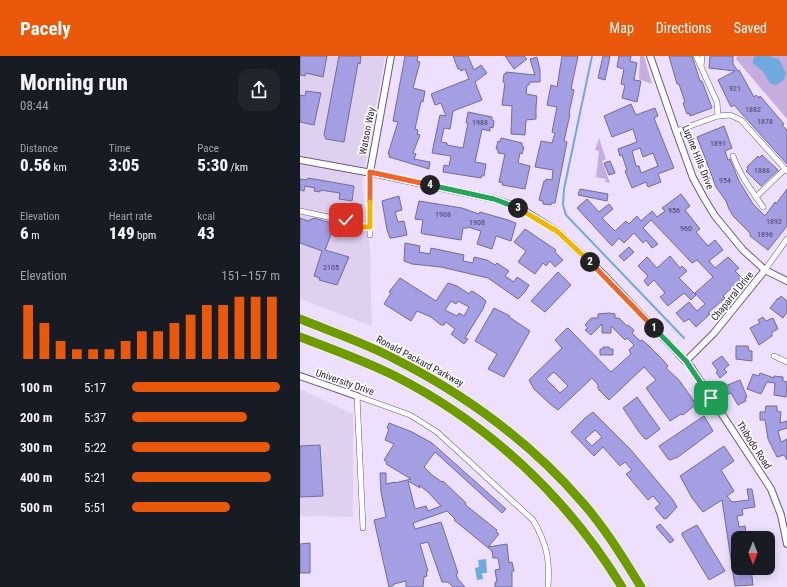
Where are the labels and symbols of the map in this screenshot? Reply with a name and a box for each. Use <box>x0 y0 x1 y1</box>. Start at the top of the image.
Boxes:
house number: 921 <box>729 84 741 93</box>
house number: 1882 <box>745 105 761 114</box>
street label: Watson Way <box>357 106 377 156</box>
house number: 1878 <box>757 117 773 126</box>
house number: 1988 <box>472 118 488 127</box>
street label: Lupine Hills Drive <box>680 123 716 191</box>
house number: 1891 <box>710 139 726 148</box>
house number: 1886 <box>754 166 770 175</box>
pin: 4 <box>420 175 440 195</box>
house number: 954 <box>719 176 731 185</box>
pin: 3 <box>508 198 528 218</box>
pin <box>329 203 363 237</box>
house number: 956 <box>668 206 680 215</box>
house number: 1908 <box>435 210 451 219</box>
house number: 1892 <box>766 217 782 226</box>
house number: 1908 <box>469 218 485 227</box>
house number: 960 <box>680 224 692 233</box>
house number: 1896 <box>757 230 773 239</box>
pin: 2 <box>580 252 600 272</box>
house number: 2105 <box>323 263 339 272</box>
street label: Chaparral Drive <box>709 269 755 323</box>
pin: 1 <box>644 318 664 338</box>
street label: Ronald Packard Parkway <box>375 333 465 389</box>
street label: University Drive <box>314 367 376 397</box>
pin <box>694 381 728 415</box>
street label: Thibodo Road <box>735 419 774 471</box>
north arrow <box>731 531 775 575</box>

